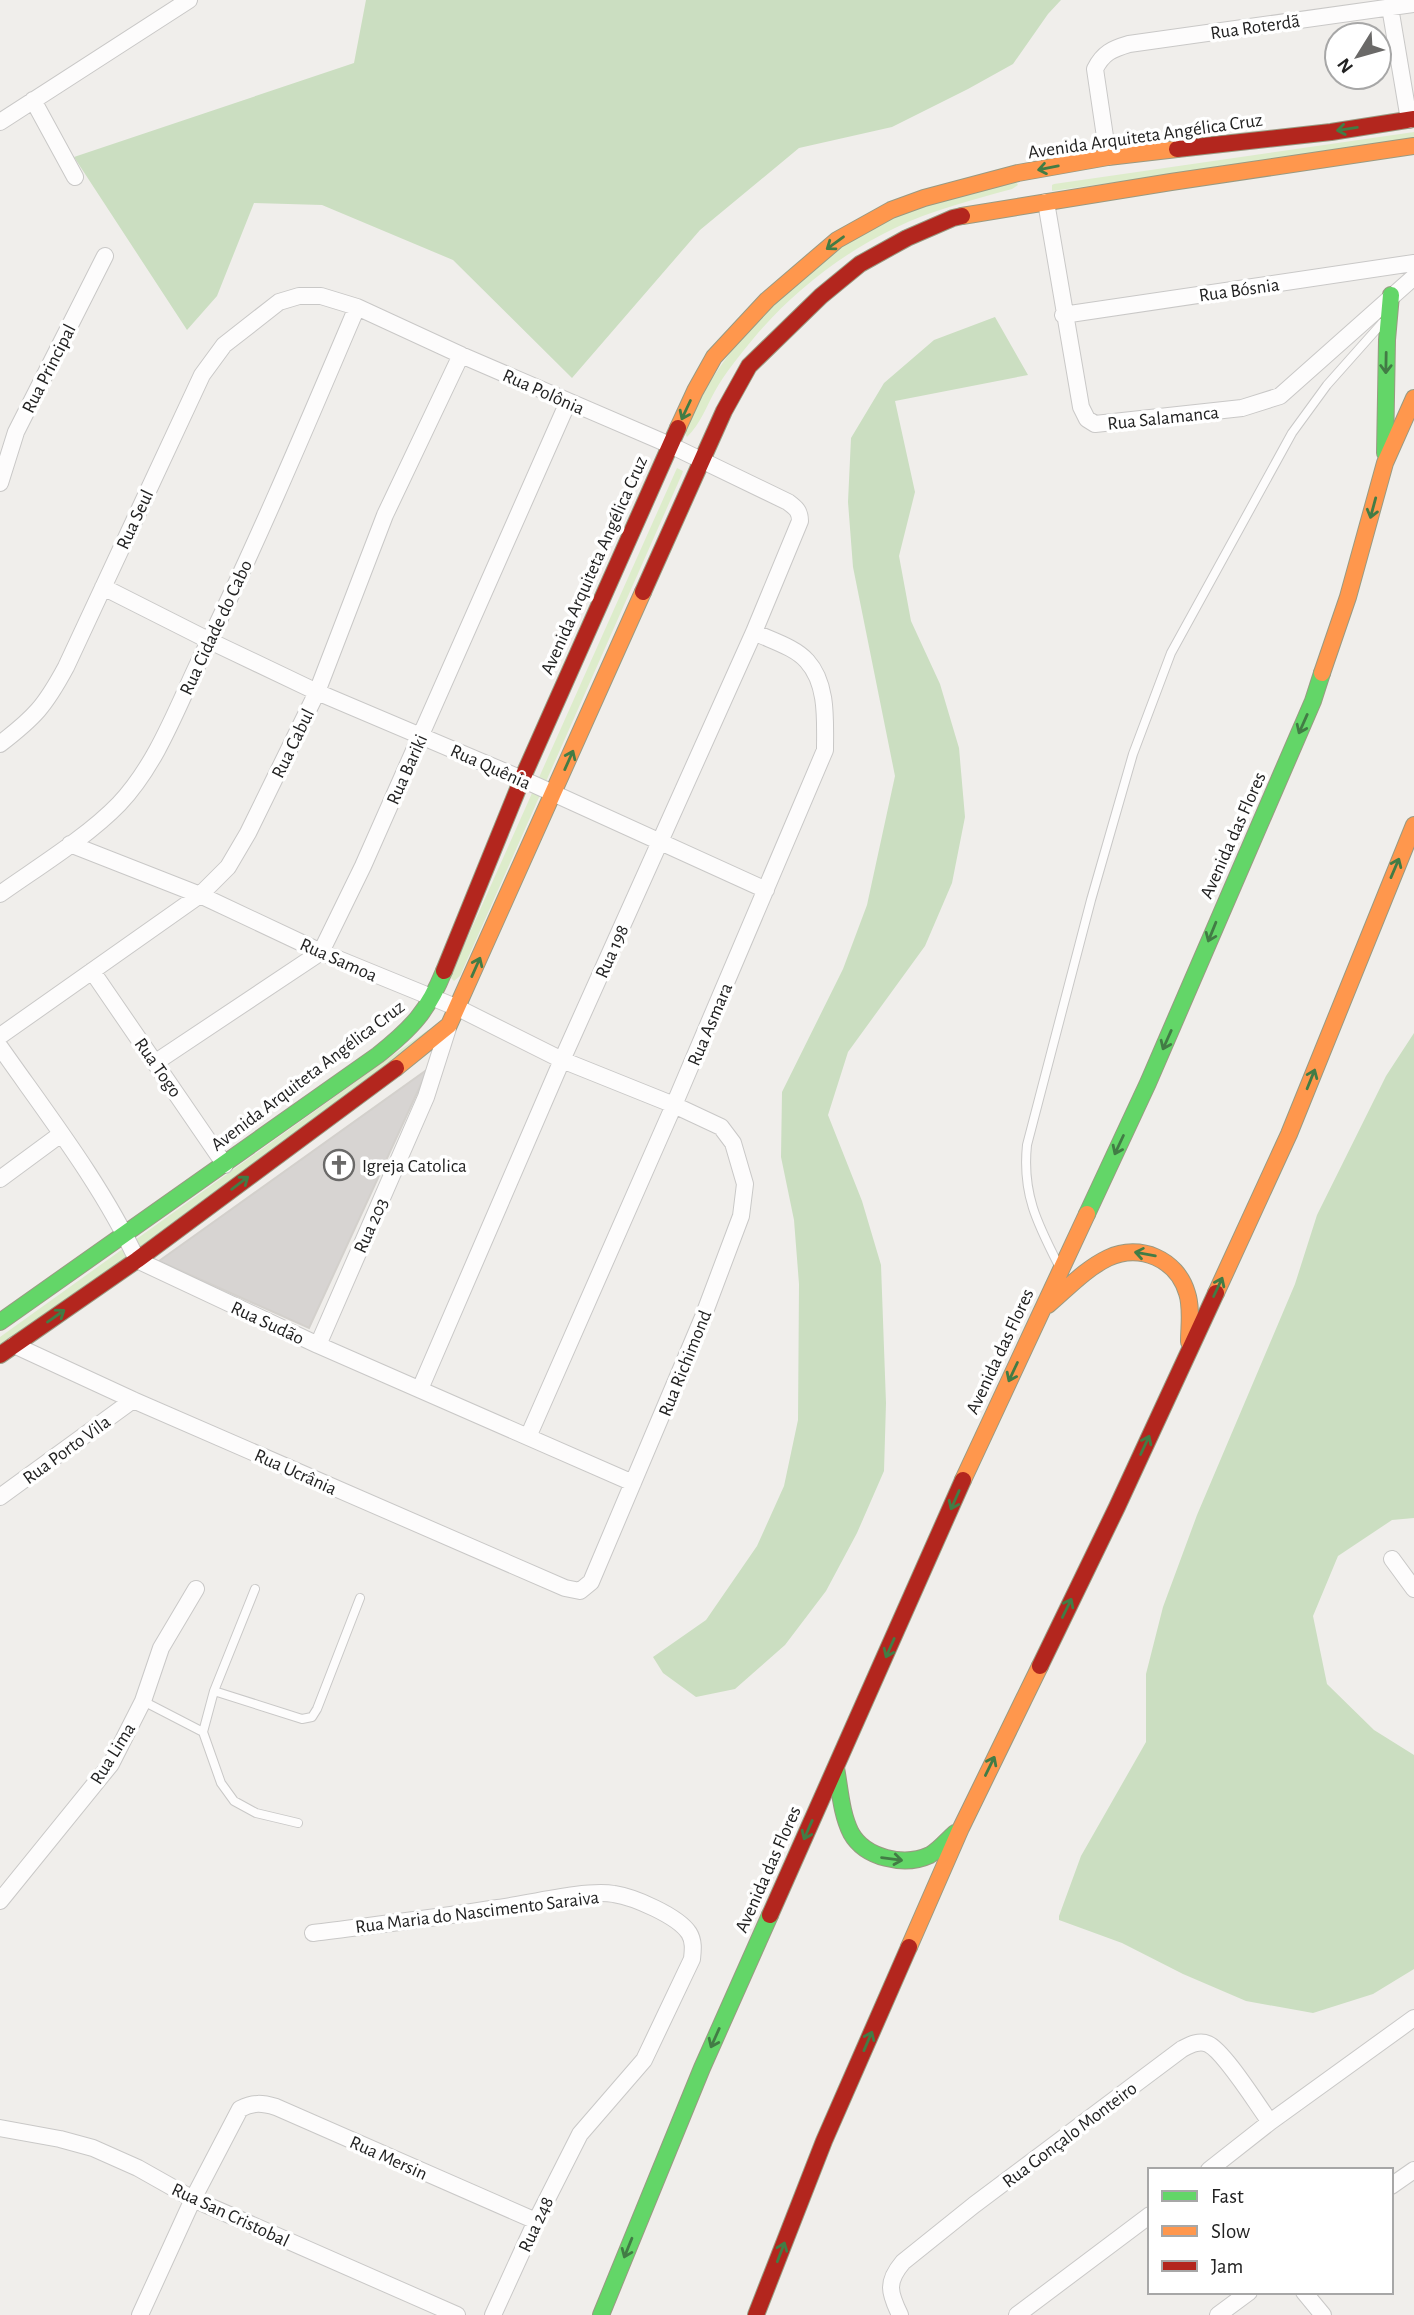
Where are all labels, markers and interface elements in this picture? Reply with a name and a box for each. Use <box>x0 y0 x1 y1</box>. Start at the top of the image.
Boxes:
street label: Rua Roterdã <box>1209 12 1301 43</box>
north arrow <box>1323 21 1393 91</box>
text: N <box>1334 54 1357 76</box>
street label: Avenida Arquiteta Angélica Cruz <box>1027 111 1264 162</box>
one-way arrow <box>1336 123 1358 136</box>
one-way arrow <box>1037 162 1060 175</box>
one-way arrow <box>826 235 845 250</box>
street label: Rua Bósnia <box>1198 275 1281 306</box>
street label: Rua Principal <box>19 321 80 416</box>
one-way arrow <box>1380 352 1393 375</box>
street label: Rua Polônia <box>500 366 587 419</box>
one-way arrow <box>679 399 692 420</box>
street label: Rua Salamanca <box>1107 403 1220 434</box>
street label: Avenida Arquiteta Angélica Cruz <box>538 453 651 678</box>
street label: Rua Seul <box>113 487 157 552</box>
one-way arrow <box>1366 496 1379 519</box>
street label: Rua Cidade do Cabo <box>177 557 256 698</box>
street label: Rua Cabul <box>268 706 318 781</box>
one-way arrow <box>1296 713 1309 734</box>
street label: Rua Bariki <box>384 732 431 808</box>
street label: Rua Quênia <box>447 741 534 794</box>
one-way arrow <box>563 749 576 771</box>
street label: Avenida das Flores <box>1197 770 1270 902</box>
one-way arrow <box>1389 858 1402 879</box>
one-way arrow <box>1205 921 1218 943</box>
street label: Rua 198 <box>592 922 632 981</box>
street label: Rua Samoa <box>297 935 380 986</box>
one-way arrow <box>470 957 483 979</box>
street label: Rua Asmara <box>684 980 736 1069</box>
street label: Avenida Arquiteta Angélica Cruz <box>208 997 408 1155</box>
one-way arrow <box>1160 1029 1173 1050</box>
street label: Rua Togo <box>131 1035 185 1101</box>
one-way arrow <box>1305 1069 1318 1091</box>
one-way arrow <box>1112 1134 1125 1155</box>
church icon: Igreja Catolica <box>322 1148 356 1182</box>
place label: Igreja Catolica <box>362 1157 467 1176</box>
one-way arrow <box>231 1176 250 1191</box>
street label: Rua 203 <box>351 1195 392 1256</box>
one-way arrow <box>1134 1247 1156 1260</box>
one-way arrow <box>1212 1277 1225 1298</box>
street label: Avenida das Flores <box>963 1286 1038 1417</box>
street label: Rua Sudão <box>228 1298 307 1349</box>
street label: Rua Richimond <box>655 1308 715 1419</box>
one-way arrow <box>46 1309 65 1323</box>
one-way arrow <box>1006 1361 1019 1382</box>
street label: Rua Porto Vila <box>20 1412 114 1488</box>
one-way arrow <box>1139 1435 1152 1456</box>
street label: Rua Ucrânia <box>251 1446 340 1499</box>
one-way arrow <box>948 1489 961 1510</box>
one-way arrow <box>1061 1598 1075 1619</box>
one-way arrow <box>882 1637 896 1658</box>
street label: Rua Lima <box>87 1720 140 1788</box>
one-way arrow <box>984 1756 998 1777</box>
street label: Avenida das Flores <box>732 1804 805 1936</box>
one-way arrow <box>800 1819 814 1840</box>
one-way arrow <box>880 1852 903 1865</box>
street label: Rua Maria do Nascimento Saraiva <box>354 1888 600 1937</box>
one-way arrow <box>708 2027 721 2048</box>
one-way arrow <box>862 2031 875 2053</box>
street label: Rua Gonçalo Monteiro <box>999 2079 1141 2192</box>
street label: Rua Mersin <box>347 2133 430 2184</box>
legend <box>1148 2168 1393 2294</box>
street label: Rua San Cristobal <box>169 2180 292 2251</box>
text: Fast <box>1211 2186 1244 2207</box>
street label: Rua 248 <box>515 2194 557 2255</box>
text: Slow <box>1211 2221 1250 2242</box>
one-way arrow <box>621 2237 634 2259</box>
one-way arrow <box>776 2241 789 2263</box>
text: Jam <box>1211 2256 1243 2277</box>

